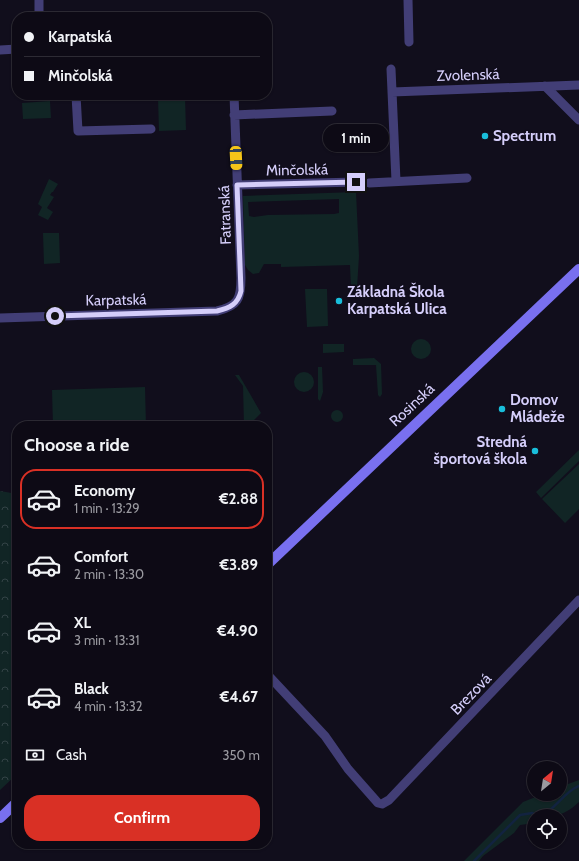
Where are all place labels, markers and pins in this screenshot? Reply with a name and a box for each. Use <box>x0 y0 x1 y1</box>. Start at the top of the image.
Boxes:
place label: Spectrum <box>493 127 556 145</box>
marker: Spectrum <box>480 131 490 141</box>
place label: Základná Škola Karpatská Ulica <box>347 282 447 318</box>
marker: Základná Škola Karpatská Ulica <box>334 296 344 306</box>
place label: Domov Mládeže <box>510 391 565 426</box>
marker: Domov Mládeže <box>497 404 507 414</box>
place label: Stredná športová škola <box>434 433 528 468</box>
marker: Stredná športová škola <box>530 446 540 456</box>

